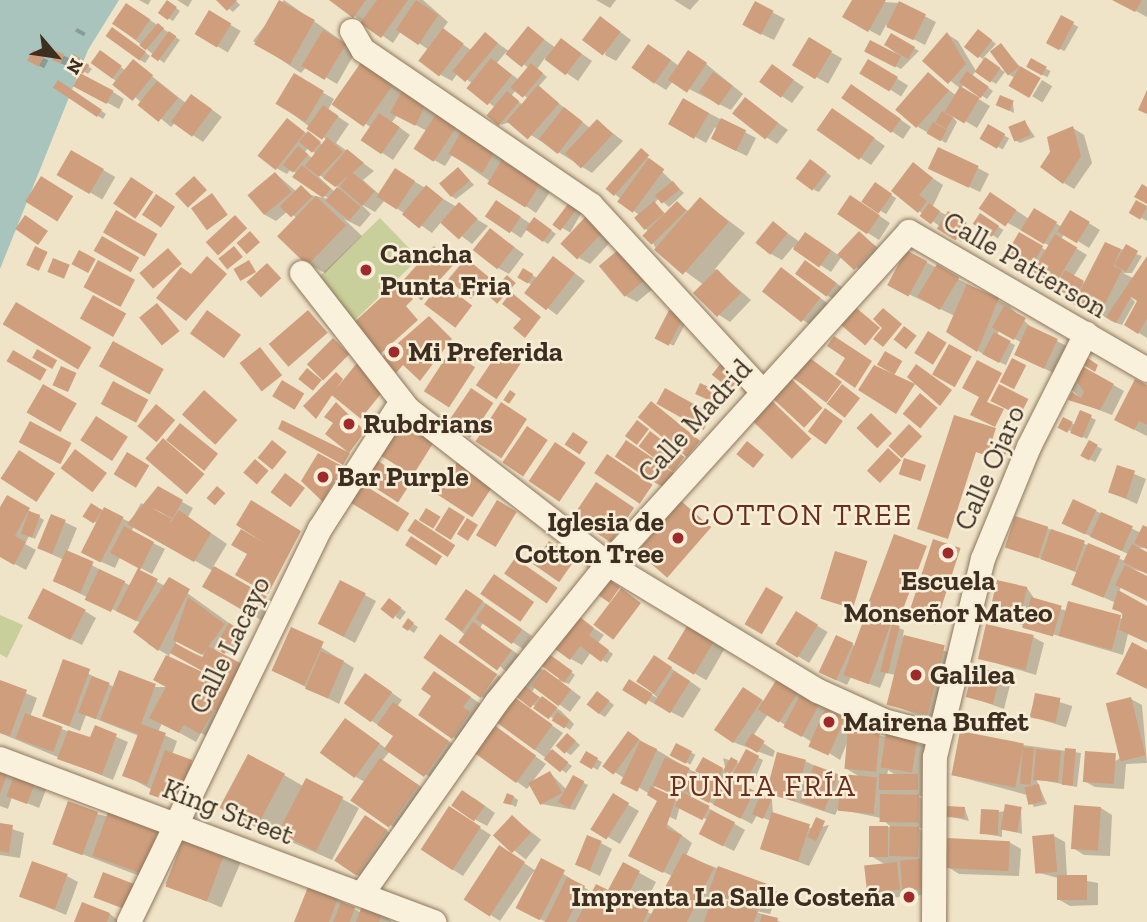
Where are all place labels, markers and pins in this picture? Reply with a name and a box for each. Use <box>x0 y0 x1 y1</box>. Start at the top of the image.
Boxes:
place label: Cancha Punta Fria <box>380 237 511 303</box>
marker: Cancha Punta Fria <box>358 262 374 278</box>
place label: Mi Preferida <box>408 335 563 369</box>
marker: Mi Preferida <box>386 344 402 360</box>
place label: Rubdrians <box>363 407 493 441</box>
marker: Rubdrians <box>341 416 357 432</box>
place label: Bar Purple <box>337 460 469 494</box>
marker: Bar Purple <box>315 469 331 485</box>
place label: Iglesia de Cotton Tree <box>515 505 664 571</box>
marker: Iglesia de Cotton Tree <box>670 530 686 546</box>
marker: Escuela Monseñor Mateo <box>940 545 956 561</box>
place label: Escuela Monseñor Mateo <box>843 564 1053 630</box>
place label: Galilea <box>930 658 1015 692</box>
marker: Galilea <box>908 667 924 683</box>
place label: Mairena Buffet <box>843 705 1029 739</box>
marker: Mairena Buffet <box>821 714 837 730</box>
place label: Imprenta La Salle Costeña <box>571 880 895 914</box>
marker: Imprenta La Salle Costeña <box>901 889 917 905</box>

